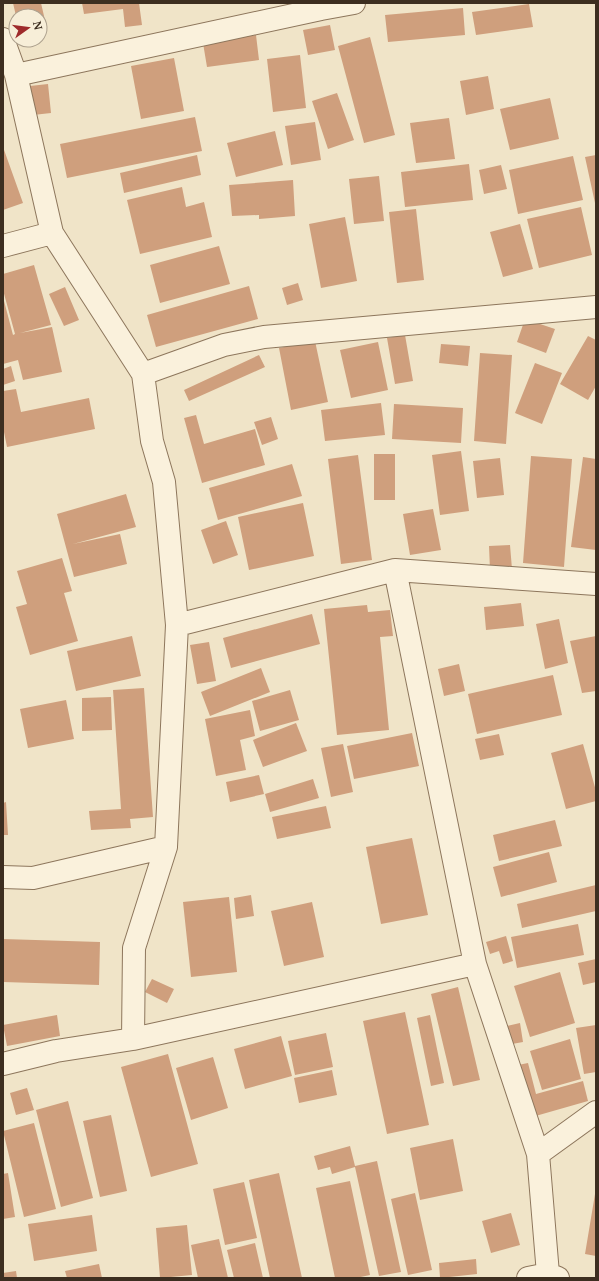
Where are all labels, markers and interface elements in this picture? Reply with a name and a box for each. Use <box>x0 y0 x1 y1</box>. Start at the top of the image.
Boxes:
north arrow <box>8 8 48 48</box>
text: N <box>30 19 47 32</box>

